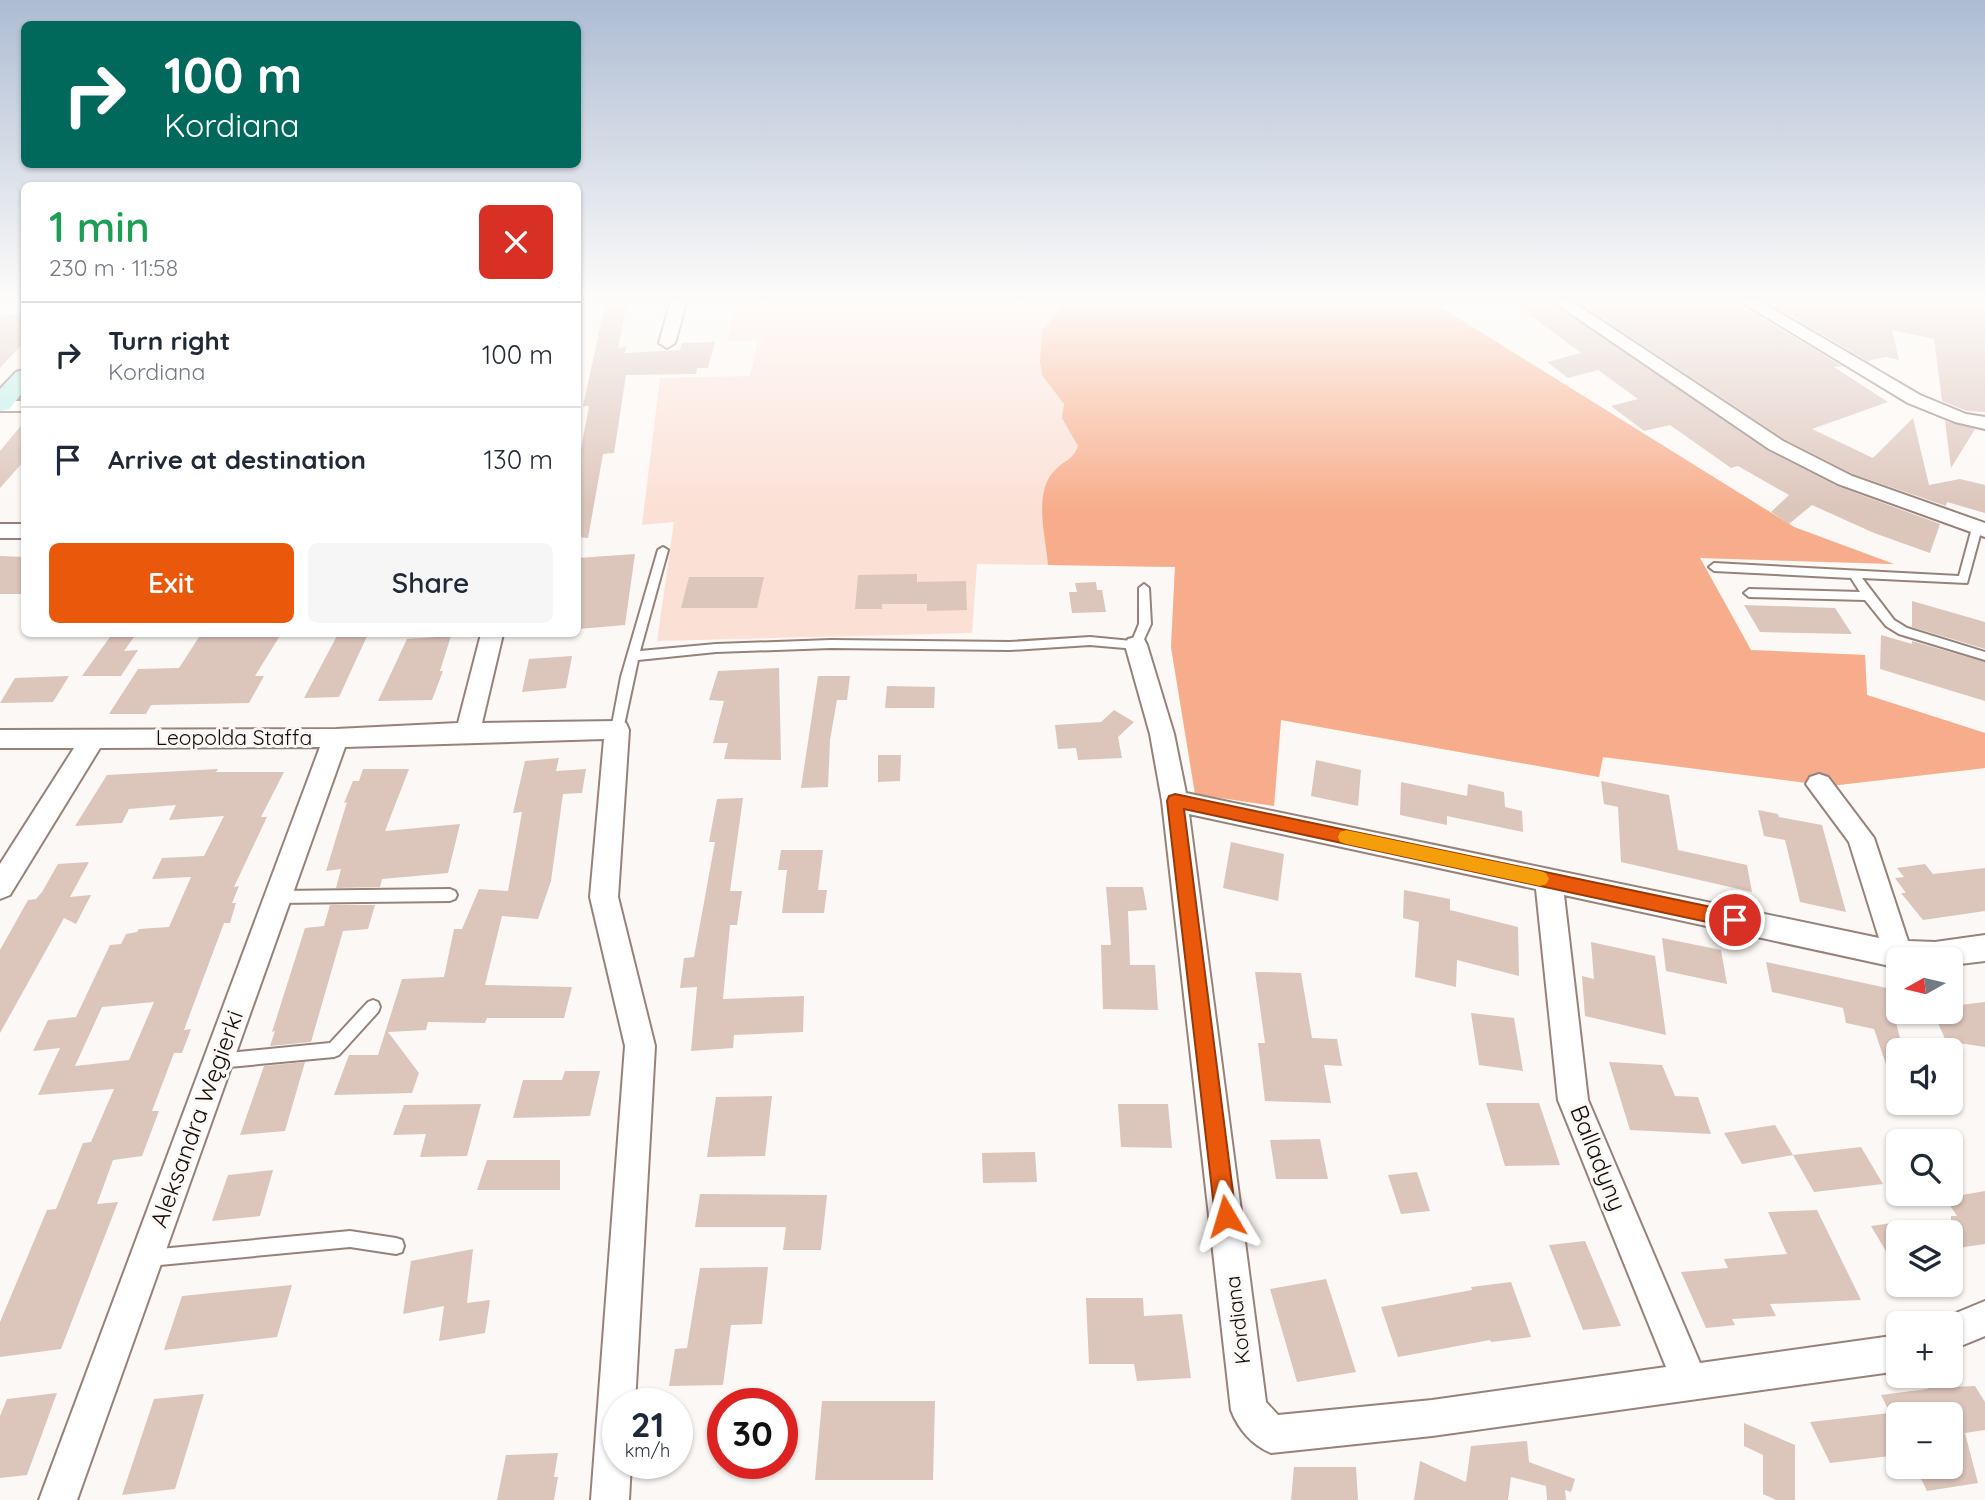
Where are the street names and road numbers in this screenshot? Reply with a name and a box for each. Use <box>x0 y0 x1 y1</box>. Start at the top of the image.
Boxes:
street label: Leopolda Staffa <box>156 724 312 750</box>
street label: Aleksandra Węgierki <box>143 1006 249 1231</box>
street label: Balladyny <box>1564 1100 1634 1215</box>
street label: Kordiana <box>1219 1274 1255 1366</box>

